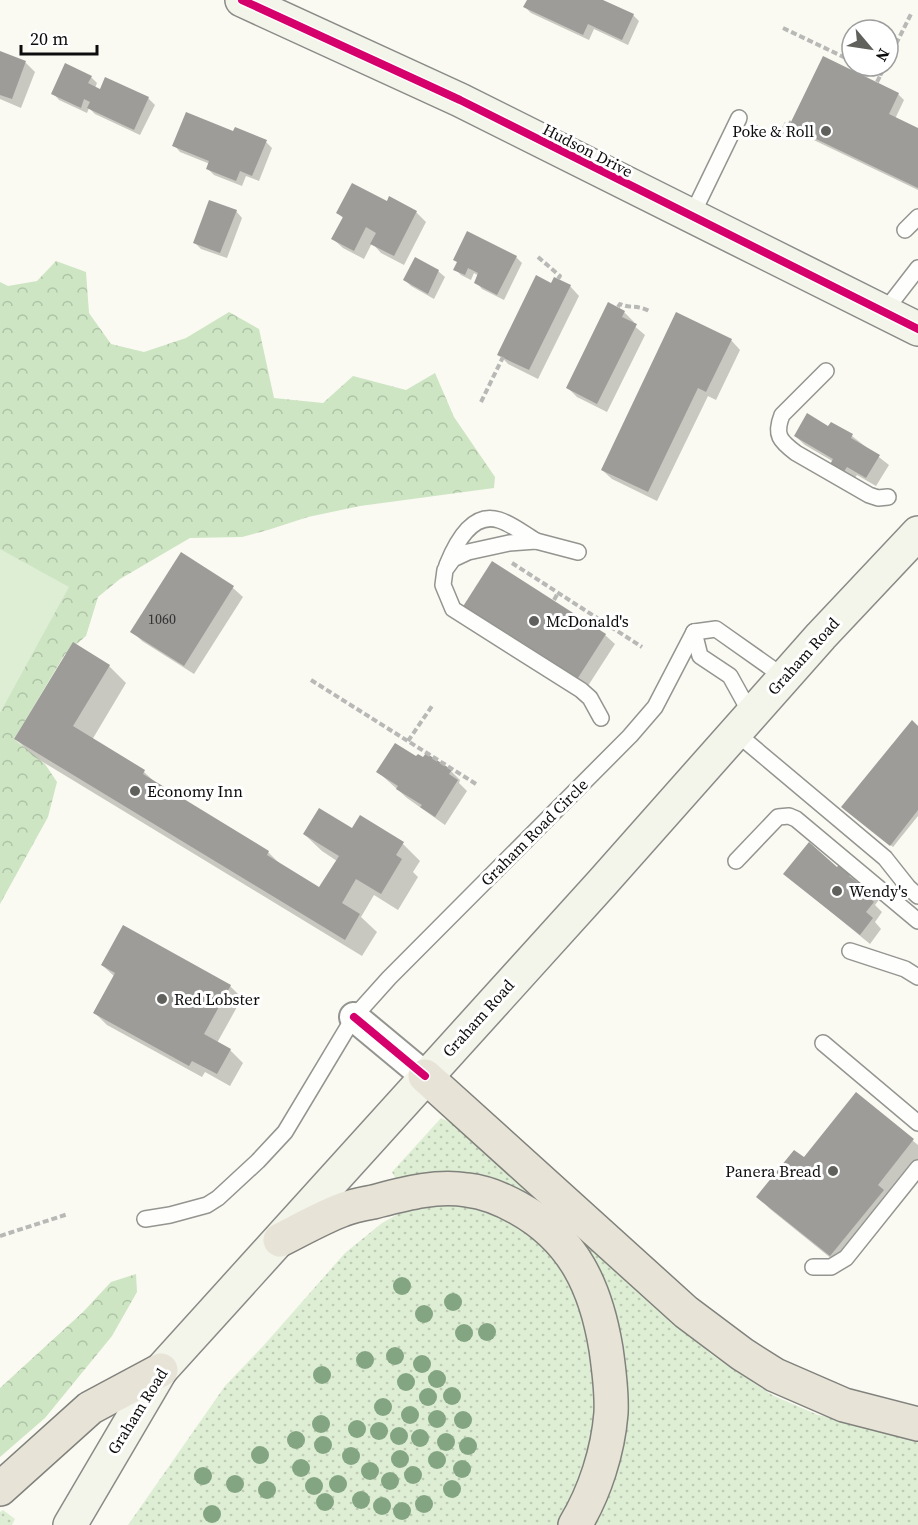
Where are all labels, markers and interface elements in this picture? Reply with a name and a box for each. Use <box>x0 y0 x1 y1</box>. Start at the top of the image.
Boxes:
scale bar <box>21 18 98 56</box>
north arrow <box>840 18 900 78</box>
text: 20 m <box>30 26 68 51</box>
text: N <box>871 45 896 66</box>
street label: Hudson Drive <box>539 118 637 182</box>
place label: Poke & Roll <box>732 120 814 142</box>
marker: Poke & Roll <box>819 124 833 138</box>
house number: 1060 <box>148 609 176 629</box>
place label: McDonald's <box>546 610 629 632</box>
street label: Graham Road <box>762 612 844 700</box>
marker: McDonald's <box>527 614 541 628</box>
street label: Graham Road Circle <box>475 773 593 891</box>
place label: Economy Inn <box>147 780 243 802</box>
marker: Economy Inn <box>128 784 142 798</box>
place label: Wendy's <box>849 880 908 902</box>
marker: Wendy's <box>830 884 844 898</box>
street label: Graham Road <box>437 974 519 1062</box>
place label: Red Lobster <box>174 988 260 1010</box>
marker: Red Lobster <box>155 992 169 1006</box>
place label: Panera Bread <box>725 1160 821 1182</box>
marker: Panera Bread <box>826 1164 840 1178</box>
street label: Graham Road <box>102 1364 172 1458</box>

